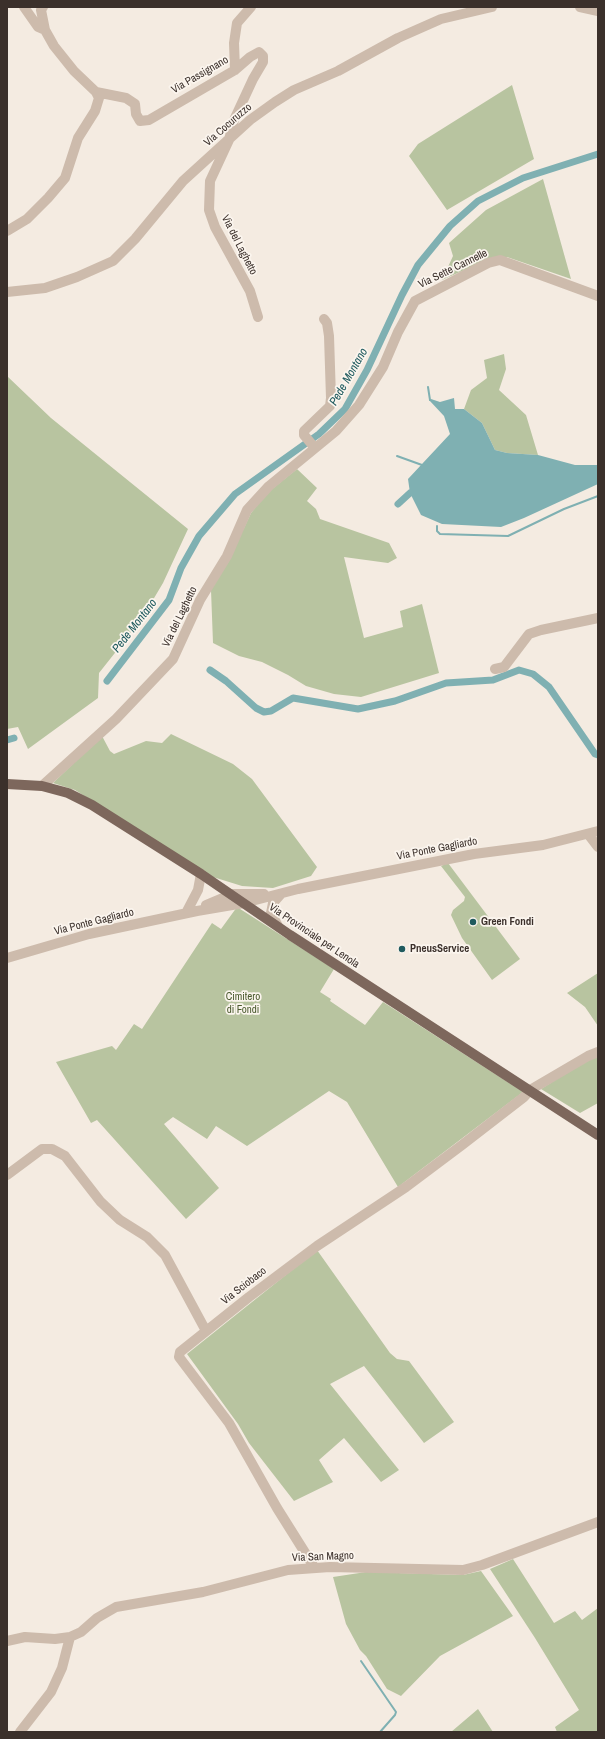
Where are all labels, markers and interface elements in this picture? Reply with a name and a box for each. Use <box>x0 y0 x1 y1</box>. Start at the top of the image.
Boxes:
street label: Via Passignano <box>169 53 231 97</box>
street label: Via Cocuruzzo <box>201 101 255 149</box>
street label: Via del Laghetto <box>218 213 260 277</box>
street label: Via Sette Cannelle <box>416 247 490 291</box>
water label: Pede Montano <box>327 346 371 408</box>
street label: Via del Laghetto <box>160 585 200 649</box>
water label: Pede Montano <box>110 596 160 656</box>
street label: Via Ponte Gagliardo <box>396 835 478 863</box>
street label: Via Provinciale per Lenola <box>266 901 362 971</box>
street label: Via Ponte Gagliardo <box>53 906 135 938</box>
place label: Green Fondi <box>481 915 534 929</box>
marker: Green Fondi <box>468 917 478 927</box>
place label: PneusService <box>410 942 469 956</box>
marker: PneusService <box>397 944 407 954</box>
park label: Cimitero di Fondi <box>226 990 260 1016</box>
street label: Via Sciobaco <box>219 1264 269 1308</box>
street label: Via San Magno <box>292 1549 354 1565</box>

